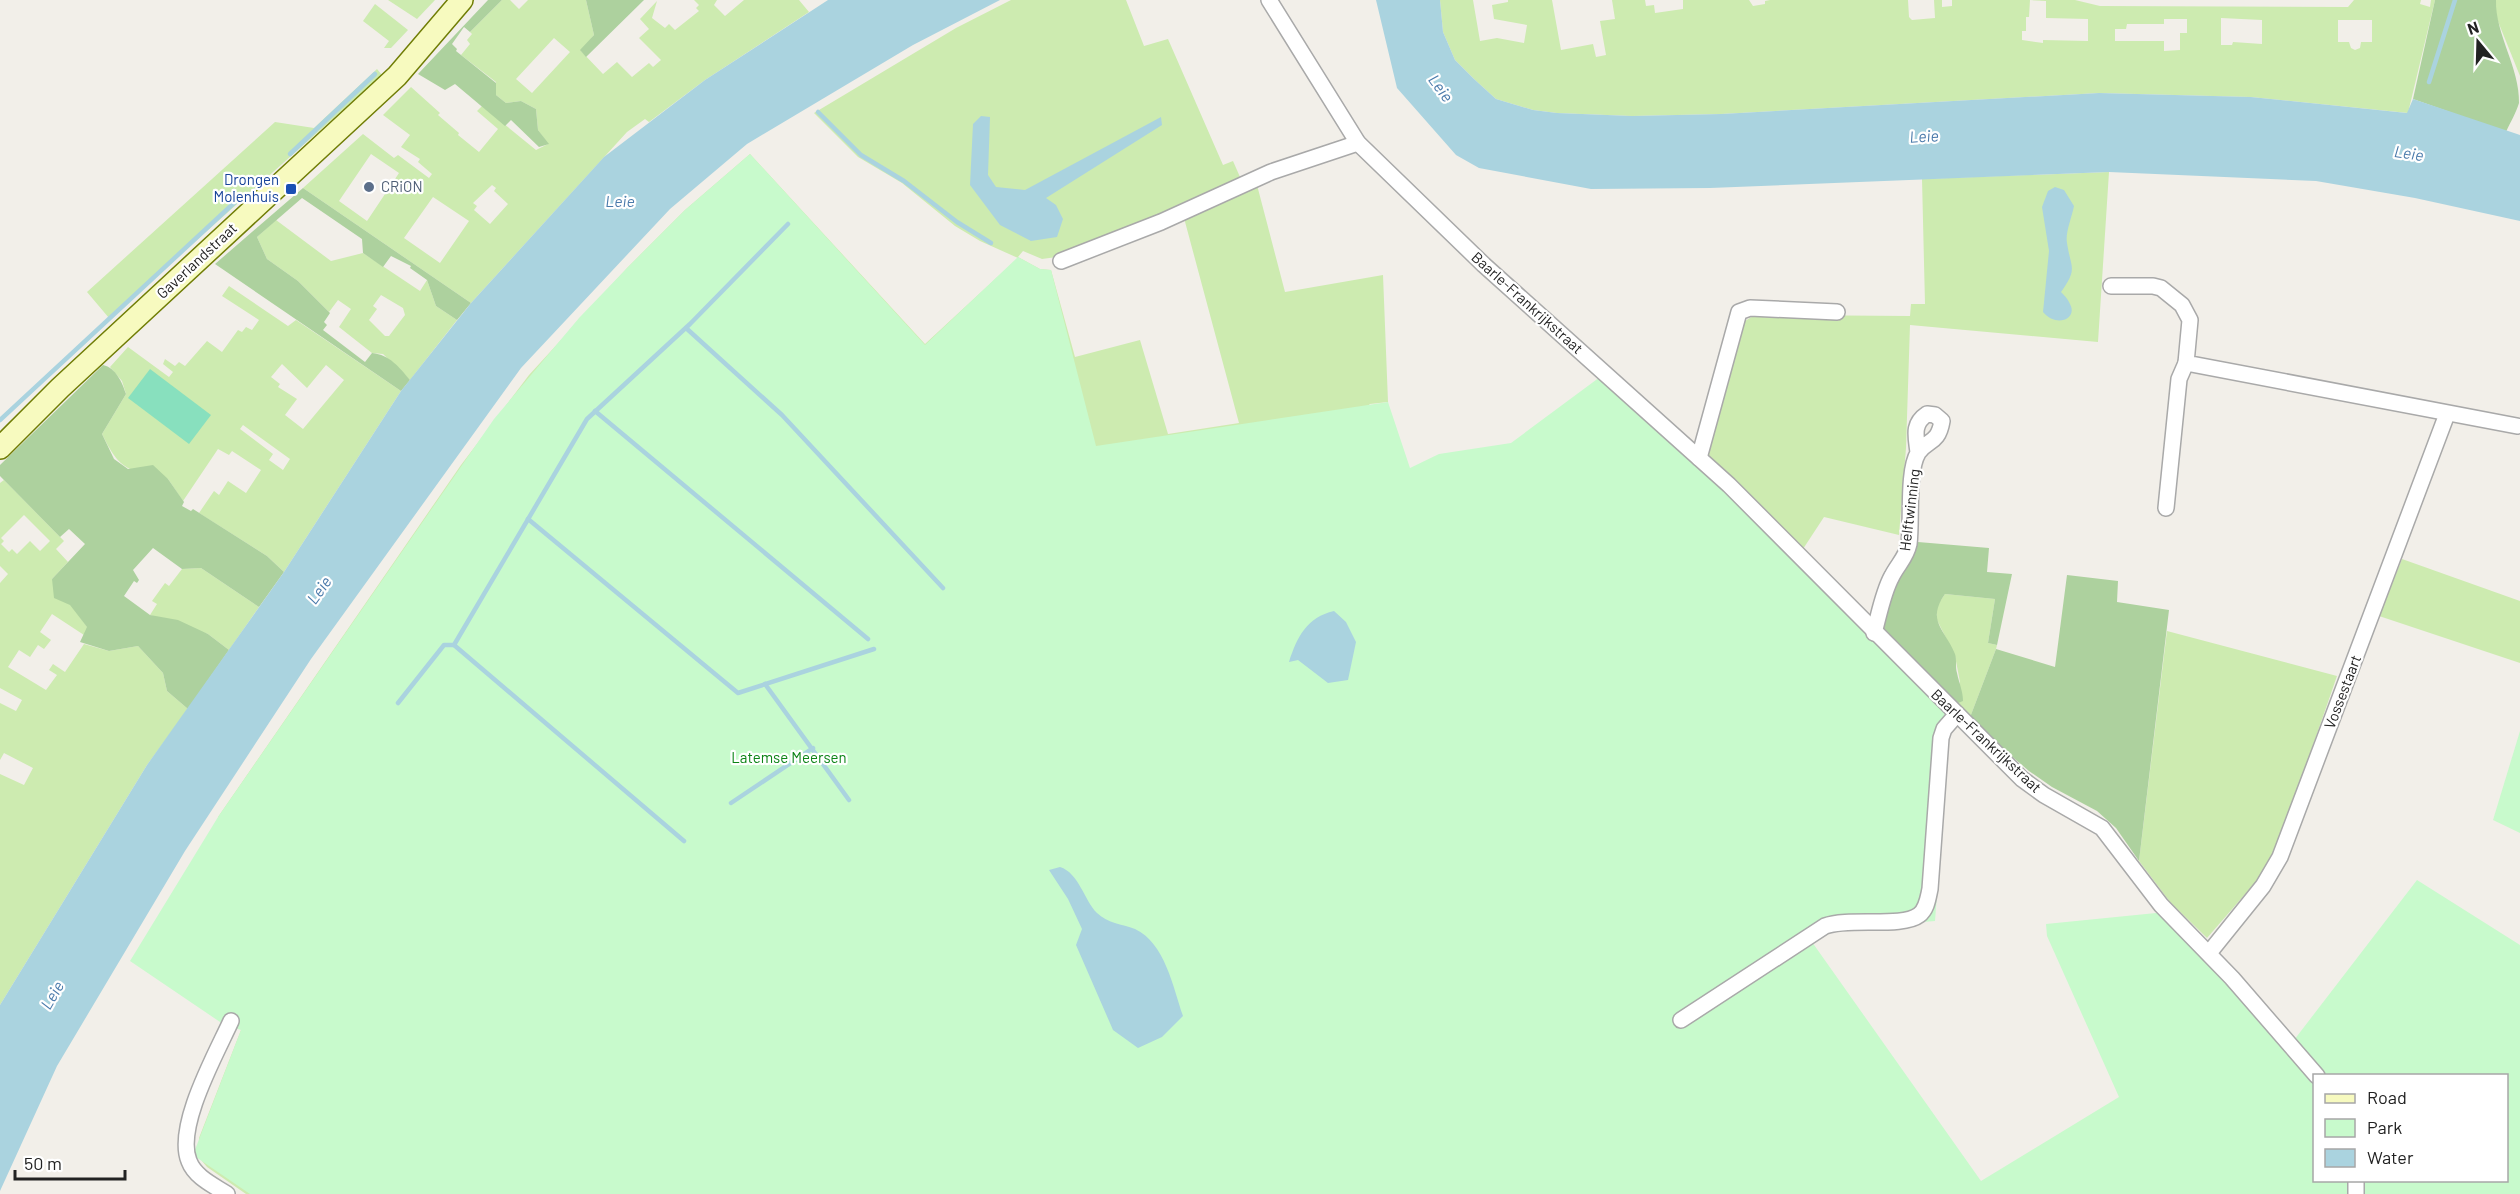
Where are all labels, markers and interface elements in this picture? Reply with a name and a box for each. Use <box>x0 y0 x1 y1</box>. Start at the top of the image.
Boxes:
north arrow <box>2448 12 2508 72</box>
text: N <box>2465 17 2481 38</box>
water label: Leie <box>1425 70 1458 105</box>
water label: Leie <box>1909 125 1939 146</box>
water label: Leie <box>2393 141 2425 164</box>
place label: Drongen Molenhuis <box>213 170 279 205</box>
place label: CRiON <box>381 177 423 195</box>
marker: CRiON <box>362 180 376 194</box>
marker: Drongen Molenhuis <box>284 182 298 196</box>
water label: Leie <box>605 191 635 210</box>
street label: Gaverlandstraat <box>152 219 240 302</box>
street label: Baarle-Frankrijkstraat <box>1468 247 1587 357</box>
street label: Helftwinning <box>1895 468 1923 552</box>
water label: Leie <box>302 572 335 607</box>
street label: Vossestaart <box>2320 652 2364 731</box>
street label: Baarle-Frankrijkstraat <box>1928 685 2045 796</box>
park label: Latemse Meersen <box>731 748 847 766</box>
water label: Leie <box>36 977 67 1012</box>
legend <box>2313 1074 2508 1182</box>
text: Road <box>2367 1086 2407 1108</box>
text: Park <box>2367 1116 2402 1138</box>
scale bar <box>15 1143 124 1181</box>
text: Water <box>2367 1146 2414 1168</box>
text: 50 m <box>24 1152 62 1174</box>

